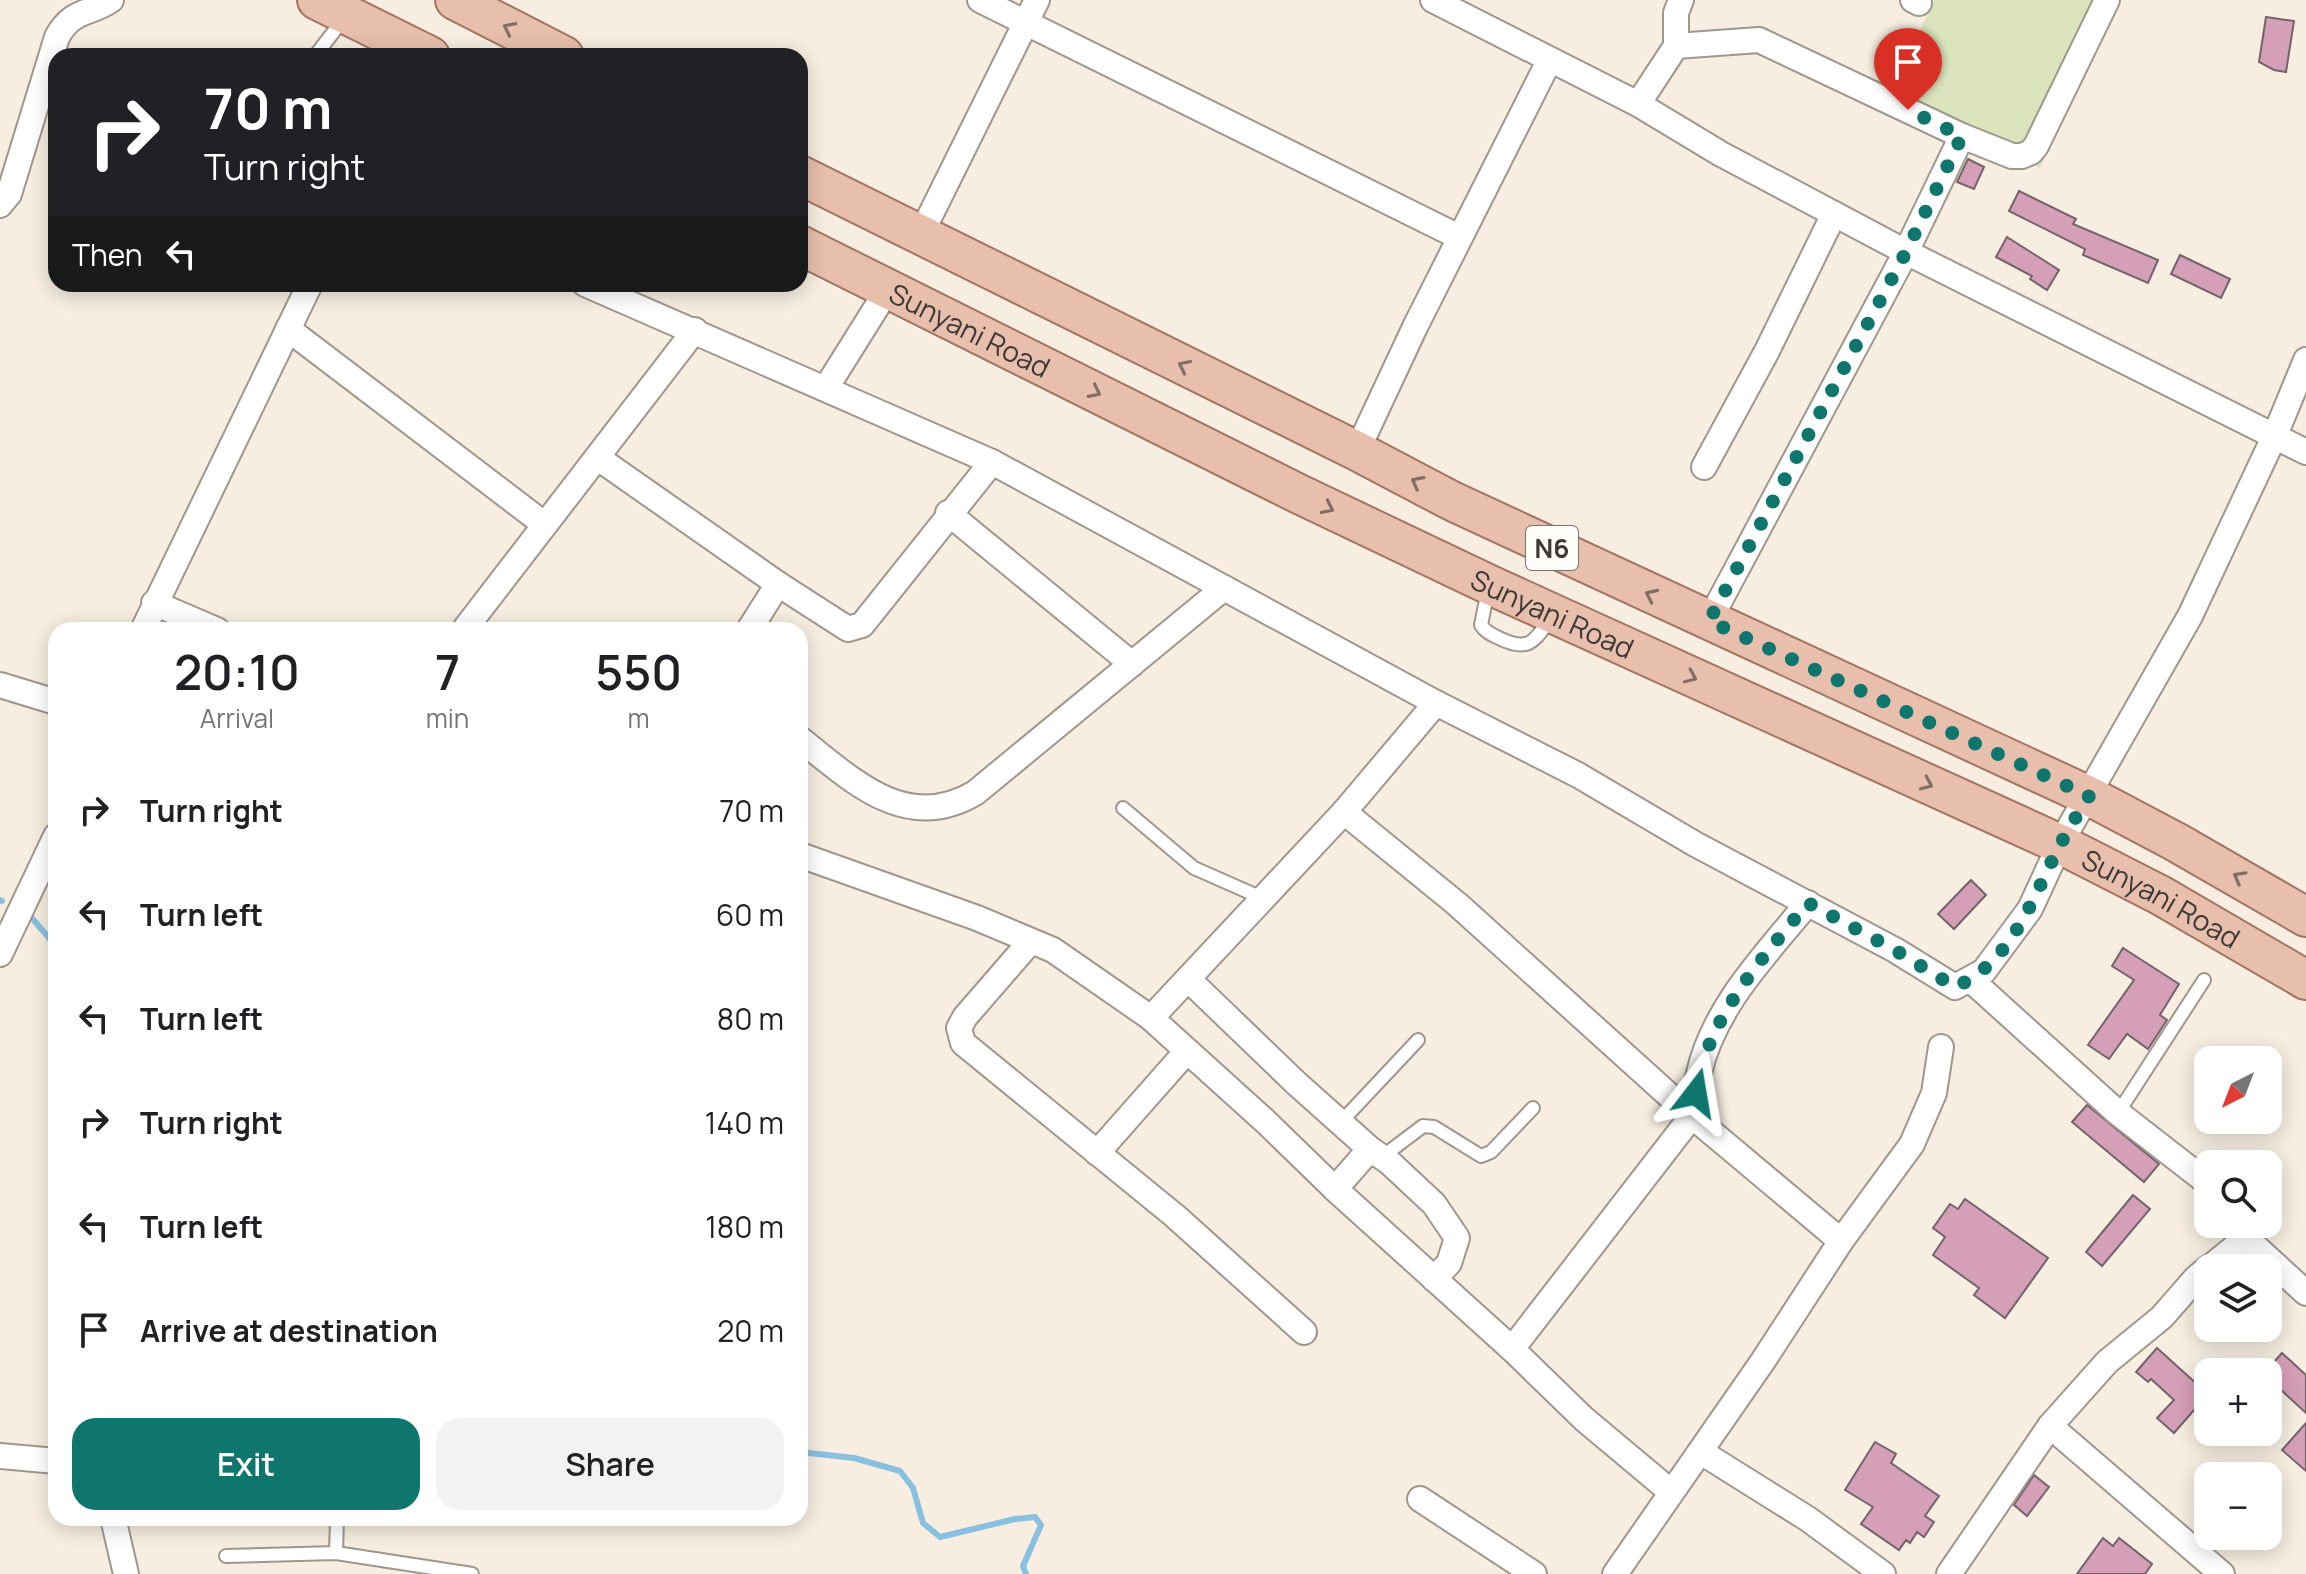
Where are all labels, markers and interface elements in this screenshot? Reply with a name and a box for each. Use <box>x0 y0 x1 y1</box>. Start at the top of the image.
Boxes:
one-way arrow <box>503 22 518 38</box>
pin <box>1874 28 1942 110</box>
icon: arrive <box>1886 40 1930 84</box>
text: 70 m <box>204 69 332 146</box>
icon: right <box>72 80 176 184</box>
text: Turn right <box>204 142 365 191</box>
icon: left <box>159 232 203 276</box>
text: Then <box>72 234 143 275</box>
street label: Sunyani Road <box>883 274 1057 386</box>
one-way arrow <box>1178 361 1193 376</box>
one-way arrow <box>1087 382 1102 397</box>
one-way arrow <box>1411 477 1426 492</box>
one-way arrow <box>1320 498 1334 514</box>
road number: N6 <box>1526 526 1578 570</box>
street label: Sunyani Road <box>1465 560 1640 667</box>
one-way arrow <box>1645 589 1660 605</box>
text: 20:10 <box>174 639 300 704</box>
text: 7 <box>435 639 460 704</box>
text: 550 <box>595 639 682 704</box>
one-way arrow <box>1682 667 1697 683</box>
text: Arrival <box>200 700 274 736</box>
text: min <box>426 700 469 736</box>
text: m <box>628 700 650 736</box>
one-way arrow <box>1919 774 1934 790</box>
icon: right <box>72 788 116 832</box>
text: Turn right <box>140 790 283 831</box>
text: 70 m <box>719 790 784 831</box>
street label: Sunyani Road <box>2076 839 2247 957</box>
one-way arrow <box>2233 871 2248 887</box>
icon: left <box>72 892 116 936</box>
text: Turn left <box>140 894 263 935</box>
text: 60 m <box>716 894 784 935</box>
icon: left <box>72 996 116 1040</box>
text: Turn left <box>140 998 263 1039</box>
text: 80 m <box>717 998 784 1039</box>
north arrow <box>2194 1046 2282 1134</box>
map controls <box>2194 1046 2282 1550</box>
position arrow <box>1654 1051 1738 1135</box>
icon: right <box>72 1100 116 1144</box>
text: Turn right <box>140 1102 283 1143</box>
text: 140 m <box>705 1102 784 1143</box>
button: search <box>2194 1150 2282 1238</box>
icon: left <box>72 1204 116 1248</box>
text: Turn left <box>140 1206 263 1247</box>
text: 180 m <box>705 1206 784 1247</box>
button: layers <box>2194 1254 2282 1342</box>
icon: arrive <box>72 1308 116 1352</box>
text: Arrive at destination <box>140 1310 438 1351</box>
text: 20 m <box>717 1310 784 1351</box>
button: + <box>2194 1358 2282 1446</box>
button: Exit <box>72 1418 420 1510</box>
button: Share <box>436 1418 784 1510</box>
button: − <box>2194 1462 2282 1550</box>

